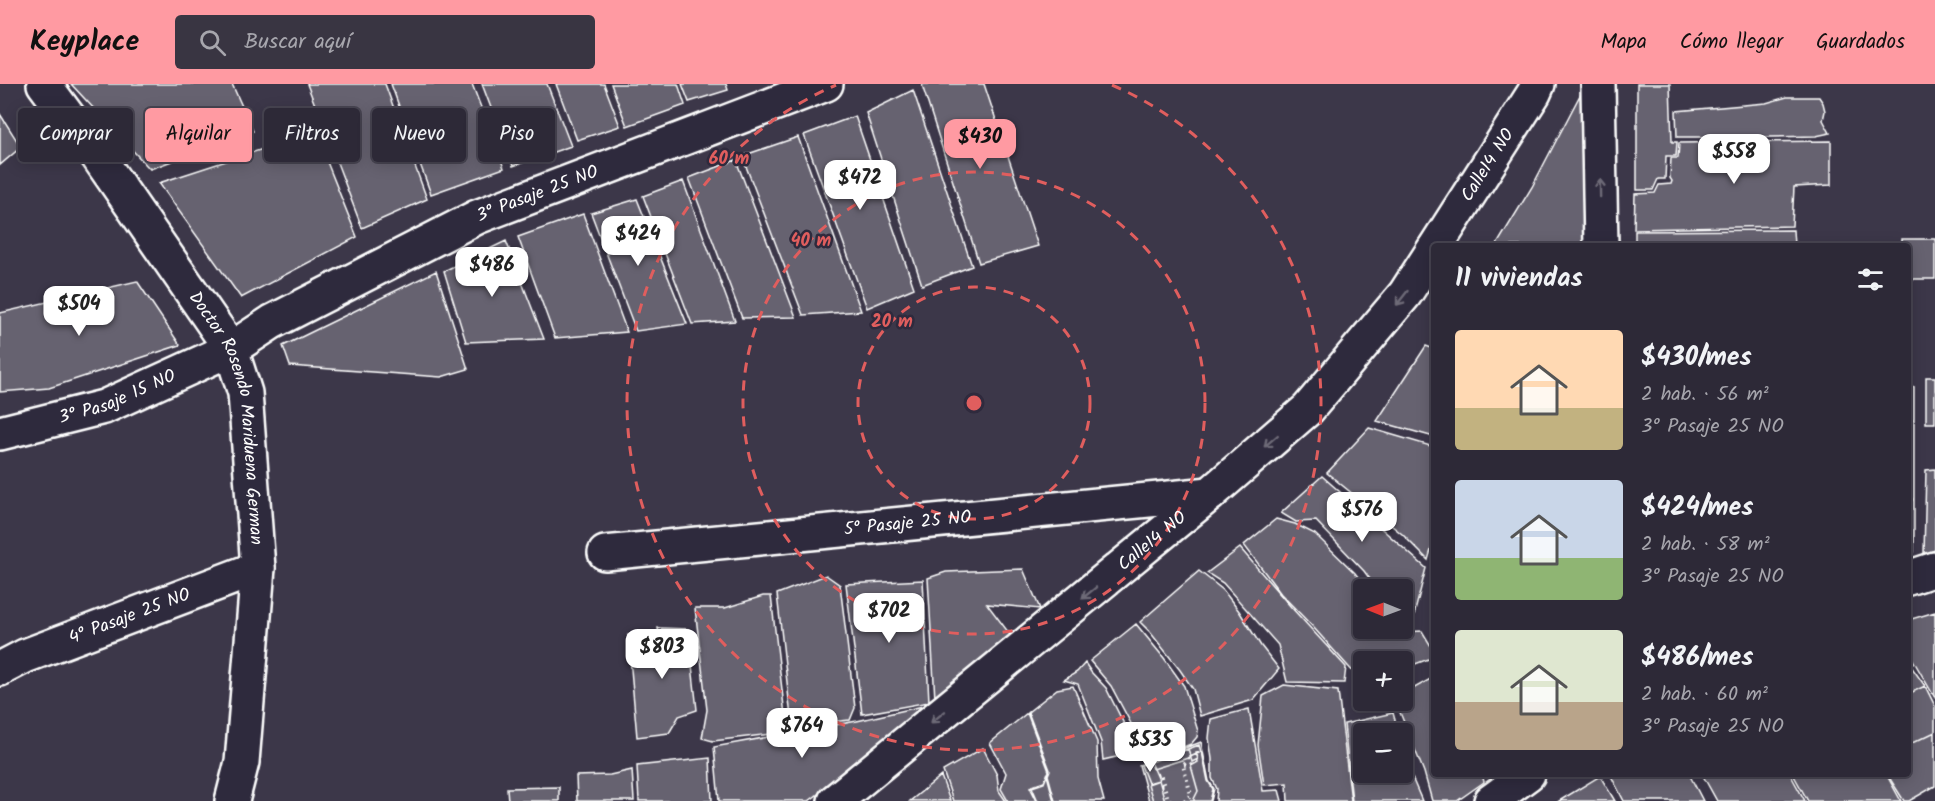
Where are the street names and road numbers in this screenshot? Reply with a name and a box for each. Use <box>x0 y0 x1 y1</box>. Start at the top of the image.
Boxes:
street label: Calle14 NO <box>1453 123 1522 208</box>
street label: 3° Pasaje 25 NO <box>472 158 603 230</box>
street label: Doctor Rosendo Mariduena German <box>181 285 271 546</box>
street label: 3° Pasaje 15 NO <box>56 362 181 432</box>
street label: 5° Pasaje 25 NO <box>843 503 973 544</box>
street label: Calle14 NO <box>1111 504 1193 579</box>
street label: 4° Pasaje 25 NO <box>65 580 195 653</box>

